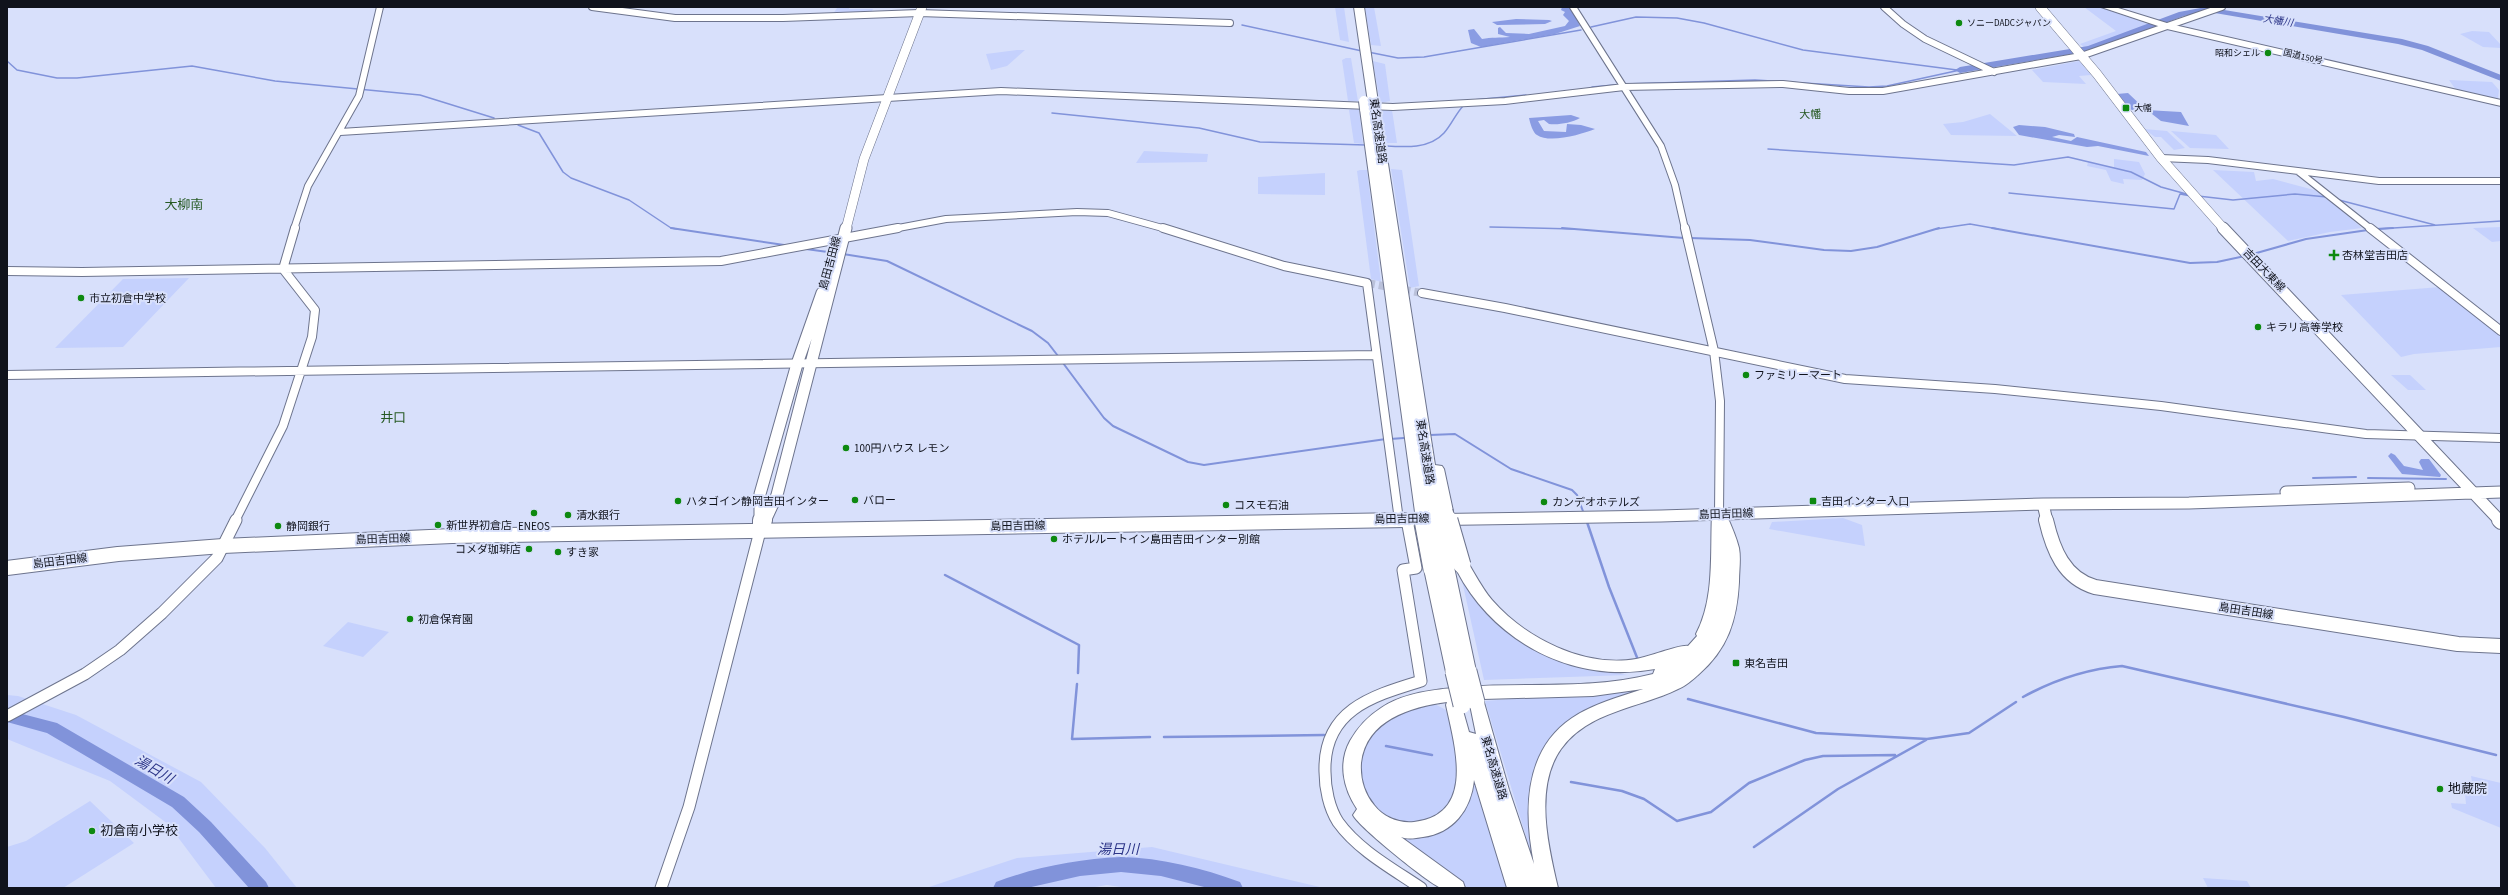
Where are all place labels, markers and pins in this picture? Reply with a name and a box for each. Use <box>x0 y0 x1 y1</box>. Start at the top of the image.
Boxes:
place label: ソニーDADCジャパン <box>1967 17 2051 30</box>
marker: ソニーDADCジャパン <box>1954 18 1964 28</box>
place label: 昭和シェル <box>2215 47 2260 60</box>
marker: 昭和シェル <box>2263 48 2273 58</box>
place label: 大幡 <box>2134 102 2152 115</box>
marker: 大幡 <box>2121 103 2131 113</box>
place label: 杏林堂吉田店 <box>2342 248 2408 263</box>
marker: 杏林堂吉田店 <box>2329 250 2339 260</box>
place label: 市立初倉中学校 <box>89 291 166 306</box>
marker: 市立初倉中学校 <box>76 293 86 303</box>
place label: キラリ高等学校 <box>2266 320 2343 335</box>
marker: キラリ高等学校 <box>2253 322 2263 332</box>
place label: ファミリーマート <box>1754 368 1842 383</box>
marker: ファミリーマート <box>1741 370 1751 380</box>
place label: 100円ハウス レモン <box>854 441 950 456</box>
marker: 100円ハウス レモン <box>841 443 851 453</box>
place label: バロー <box>863 493 896 508</box>
place label: ハタゴイン静岡吉田インター <box>686 494 829 509</box>
place label: 吉田インター入口 <box>1821 494 1909 509</box>
marker: バロー <box>850 495 860 505</box>
place label: カンデオホテルズ <box>1552 495 1640 510</box>
marker: ハタゴイン静岡吉田インター <box>673 496 683 506</box>
marker: 吉田インター入口 <box>1808 496 1818 506</box>
marker: カンデオホテルズ <box>1539 497 1549 507</box>
place label: コスモ石油 <box>1234 498 1289 513</box>
marker: コスモ石油 <box>1221 500 1231 510</box>
marker: ENEOS <box>529 508 539 518</box>
place label: 清水銀行 <box>576 508 620 523</box>
marker: 清水銀行 <box>563 510 573 520</box>
place label: 新世界初倉店 <box>446 518 512 533</box>
place label: 静岡銀行 <box>286 519 330 534</box>
place label: ENEOS <box>518 519 550 534</box>
marker: 新世界初倉店 <box>433 520 443 530</box>
marker: 静岡銀行 <box>273 521 283 531</box>
place label: ホテルルートイン島田吉田インター別館 <box>1062 532 1260 547</box>
marker: ホテルルートイン島田吉田インター別館 <box>1049 534 1059 544</box>
place label: コメダ珈琲店 <box>455 542 521 557</box>
marker: コメダ珈琲店 <box>524 544 534 554</box>
place label: すき家 <box>566 545 599 560</box>
marker: すき家 <box>553 547 563 557</box>
place label: 初倉保育園 <box>418 612 473 627</box>
marker: 初倉保育園 <box>405 614 415 624</box>
place label: 東名吉田 <box>1744 656 1788 671</box>
marker: 東名吉田 <box>1731 658 1741 668</box>
place label: 地蔵院 <box>2448 780 2487 798</box>
marker: 地蔵院 <box>2435 784 2445 794</box>
place label: 初倉南小学校 <box>100 822 178 840</box>
marker: 初倉南小学校 <box>87 826 97 836</box>

